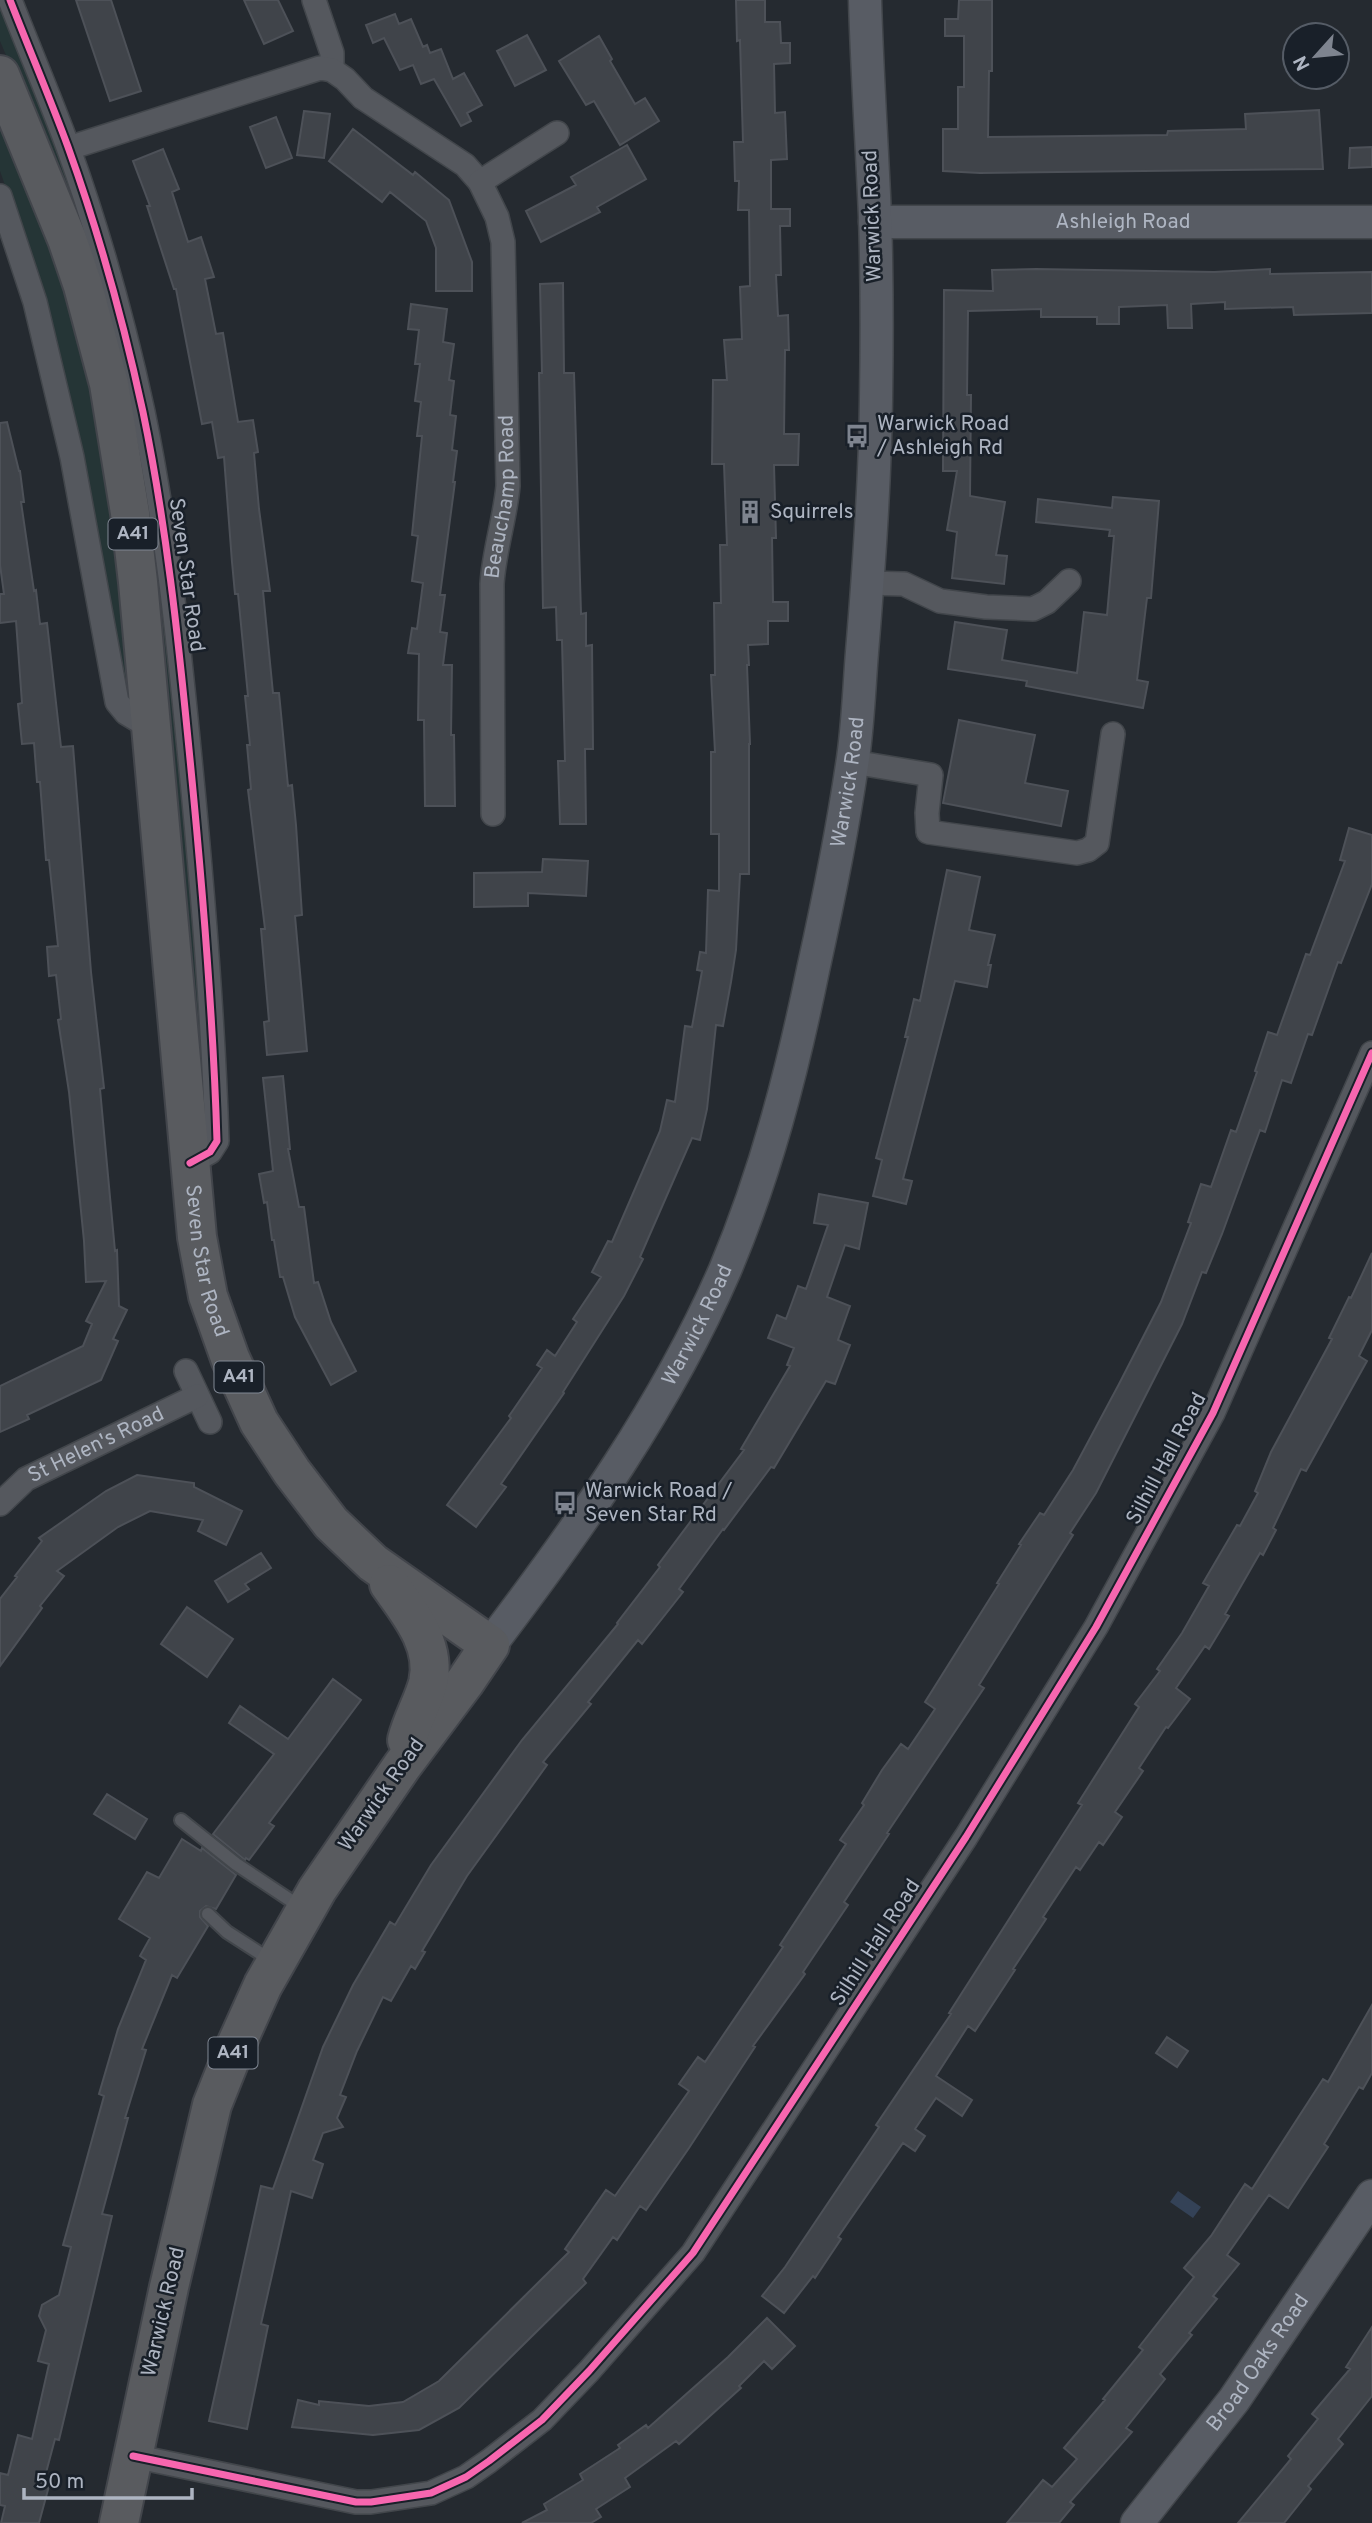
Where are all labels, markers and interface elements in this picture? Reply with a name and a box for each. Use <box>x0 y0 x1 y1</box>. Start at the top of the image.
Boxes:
north arrow <box>1281 21 1351 91</box>
text: N <box>1289 51 1316 74</box>
street label: Warwick Road <box>857 149 889 283</box>
street label: Ashleigh Road <box>1055 209 1191 236</box>
place label: Warwick Road / Ashleigh Rd <box>876 411 1009 462</box>
street label: Beauchamp Road <box>479 414 522 580</box>
bus stop icon: Warwick Road / Ashleigh Rd <box>843 422 871 450</box>
street label: Seven Star Road <box>162 496 210 654</box>
building icon: Squirrels <box>736 498 764 526</box>
place label: Squirrels <box>770 499 854 526</box>
road number: A41 <box>108 519 158 550</box>
street label: Warwick Road <box>825 716 871 850</box>
street label: Seven Star Road <box>179 1183 235 1341</box>
street label: Warwick Road <box>656 1260 739 1391</box>
road number: A41 <box>215 1362 264 1392</box>
street label: Silhill Hall Road <box>1121 1388 1213 1530</box>
street label: St Helen's Road <box>24 1400 169 1489</box>
place label: Warwick Road / Seven Star Rd <box>585 1478 732 1529</box>
bus stop icon: Warwick Road / Seven Star Rd <box>551 1489 579 1517</box>
street label: Warwick Road <box>333 1733 431 1857</box>
street label: Silhill Hall Road <box>825 1874 927 2012</box>
road number: A41 <box>208 2038 258 2068</box>
street label: Warwick Road <box>136 2245 192 2379</box>
street label: Broad Oaks Road <box>1201 2289 1315 2437</box>
scale bar <box>24 2456 192 2500</box>
text: 50 m <box>35 2469 84 2496</box>

